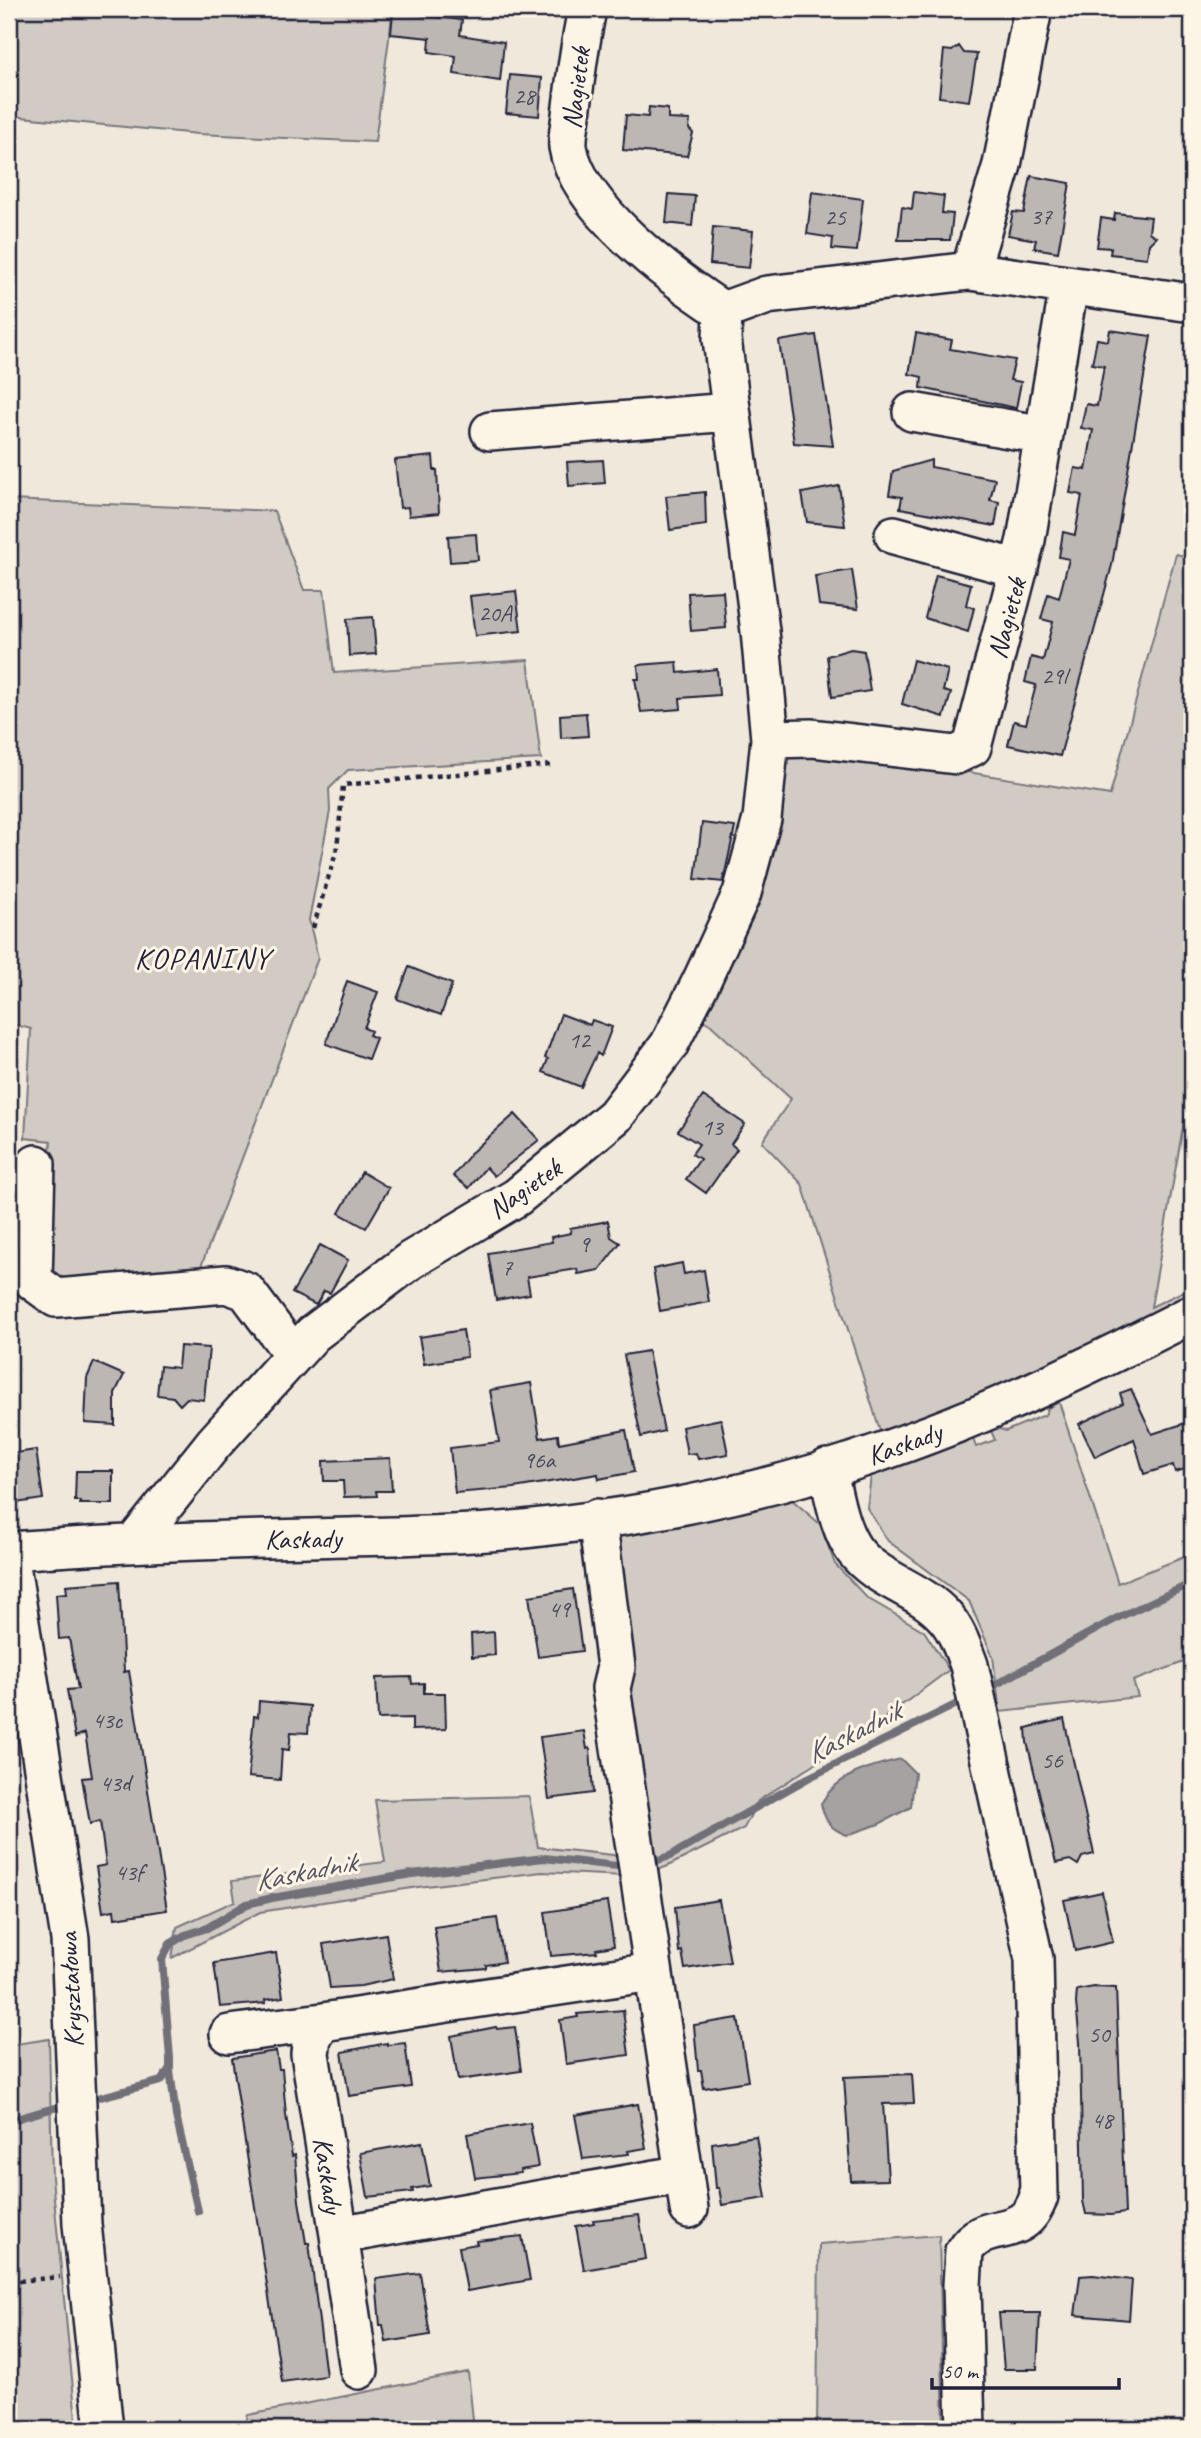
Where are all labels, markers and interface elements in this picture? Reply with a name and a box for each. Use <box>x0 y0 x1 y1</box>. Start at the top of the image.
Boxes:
street label: Nagietek <box>553 44 598 131</box>
house number: 28 <box>513 81 537 111</box>
house number: 37 <box>1030 201 1053 231</box>
house number: 25 <box>824 202 847 232</box>
street label: Nagietek <box>979 572 1034 662</box>
house number: 20A <box>478 598 513 628</box>
house number: 29l <box>1041 661 1071 691</box>
district label: KOPANINY <box>135 939 275 977</box>
house number: 12 <box>568 1025 592 1055</box>
house number: 13 <box>701 1112 725 1142</box>
street label: Nagietek <box>481 1150 569 1226</box>
house number: 9 <box>579 1229 592 1259</box>
house number: 7 <box>502 1252 514 1282</box>
street label: Kaskady <box>862 1413 948 1473</box>
house number: 96a <box>523 1445 557 1475</box>
street label: Kaskady <box>264 1520 344 1557</box>
house number: 49 <box>548 1594 572 1624</box>
water label: Kaskadnik <box>799 1690 912 1772</box>
house number: 43c <box>92 1705 124 1735</box>
house number: 56 <box>1041 1745 1064 1775</box>
house number: 43d <box>99 1768 134 1798</box>
water label: Kaskadnik <box>251 1842 364 1899</box>
house number: 43f <box>115 1857 148 1887</box>
street label: Kryształowa <box>50 1930 91 2048</box>
house number: 50 <box>1088 2019 1112 2049</box>
house number: 48 <box>1091 2105 1115 2135</box>
street label: Kaskady <box>305 2135 352 2218</box>
scale bar <box>932 2347 1119 2391</box>
text: 50 m <box>942 2358 980 2384</box>

